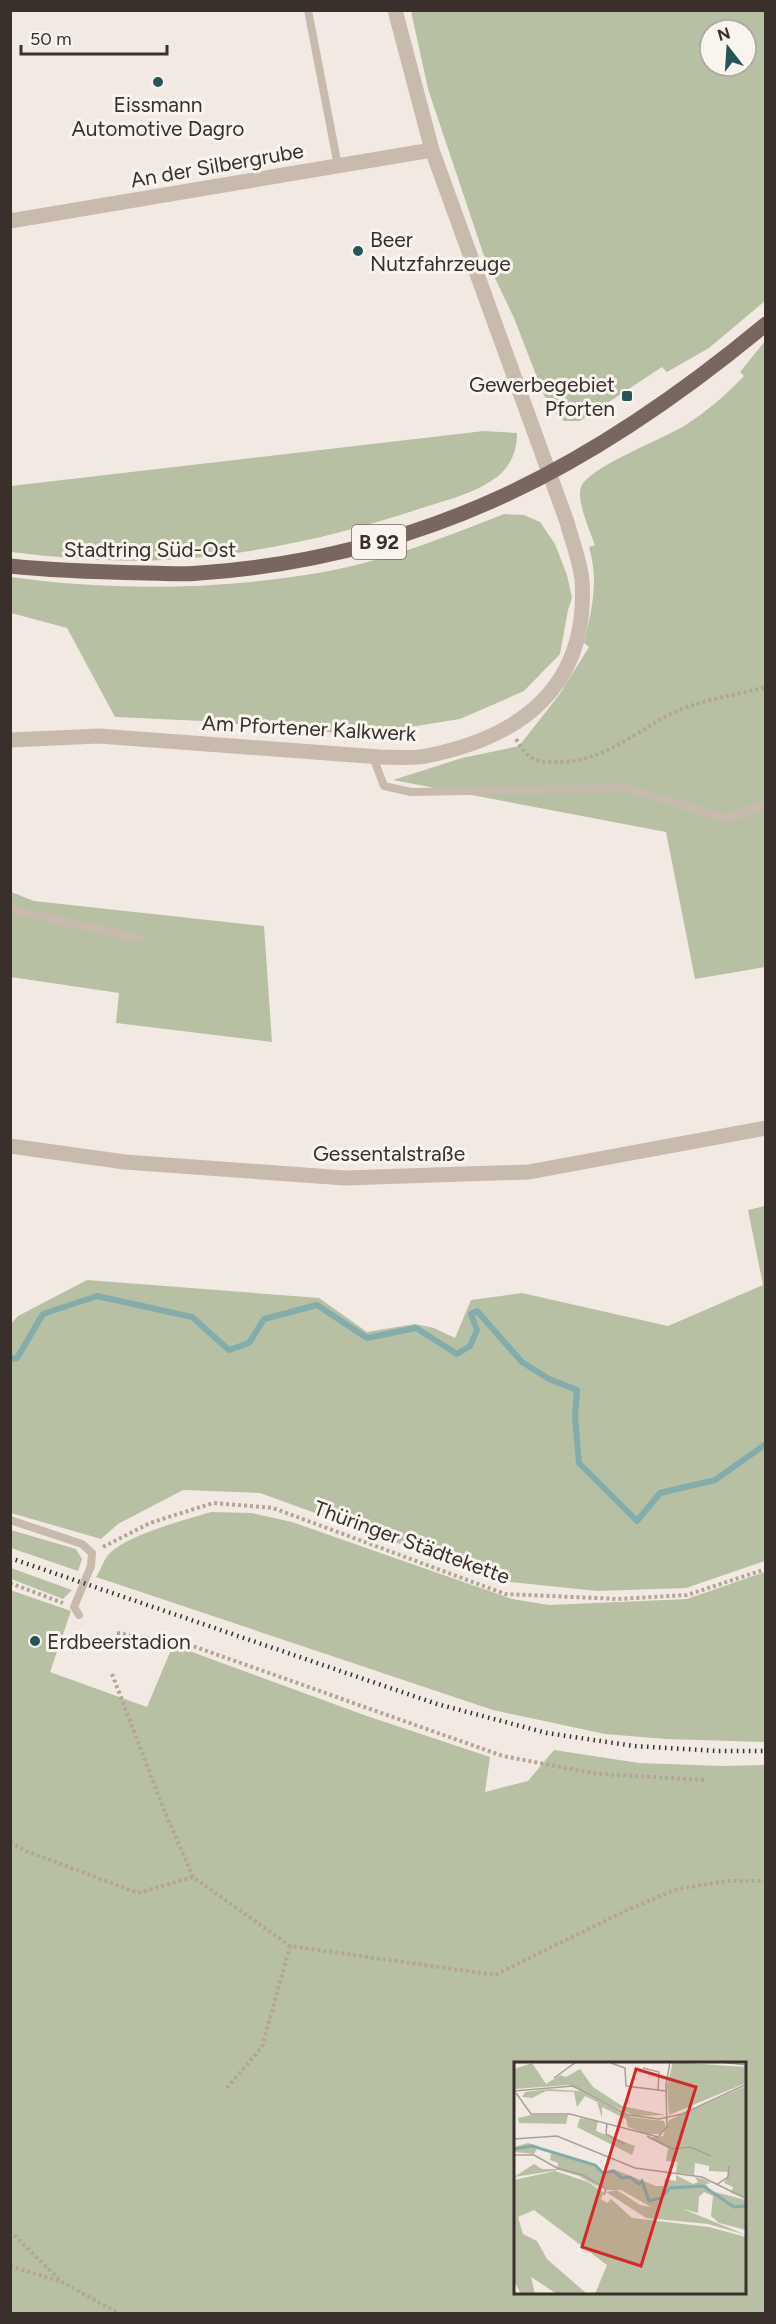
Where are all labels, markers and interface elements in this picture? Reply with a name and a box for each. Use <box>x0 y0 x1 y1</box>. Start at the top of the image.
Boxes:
scale bar <box>21 18 166 56</box>
north arrow <box>698 18 758 78</box>
text: N <box>715 23 732 45</box>
text: 50 m <box>30 28 72 50</box>
marker: Eissmann Automotive Dagro <box>151 75 165 89</box>
place label: Eissmann Automotive Dagro <box>72 92 244 141</box>
street label: An der Silbergrube <box>128 137 306 193</box>
place label: Beer Nutzfahrzeuge <box>370 227 511 276</box>
marker: Beer Nutzfahrzeuge <box>351 244 365 258</box>
place label: Gewerbegebiet Pforten <box>469 372 615 421</box>
marker: Gewerbegebiet Pforten <box>620 389 634 403</box>
road number: B 92 <box>352 525 406 559</box>
street label: Stadtring Süd-Ost <box>64 537 236 562</box>
street label: Am Pfortener Kalkwerk <box>201 710 417 746</box>
street label: Gessentalstraße <box>313 1141 465 1166</box>
street label: Thüringer Städtekette <box>311 1495 513 1589</box>
place label: Erdbeerstadion <box>47 1629 191 1654</box>
marker: Erdbeerstadion <box>28 1634 42 1648</box>
inset map <box>514 2062 746 2294</box>

